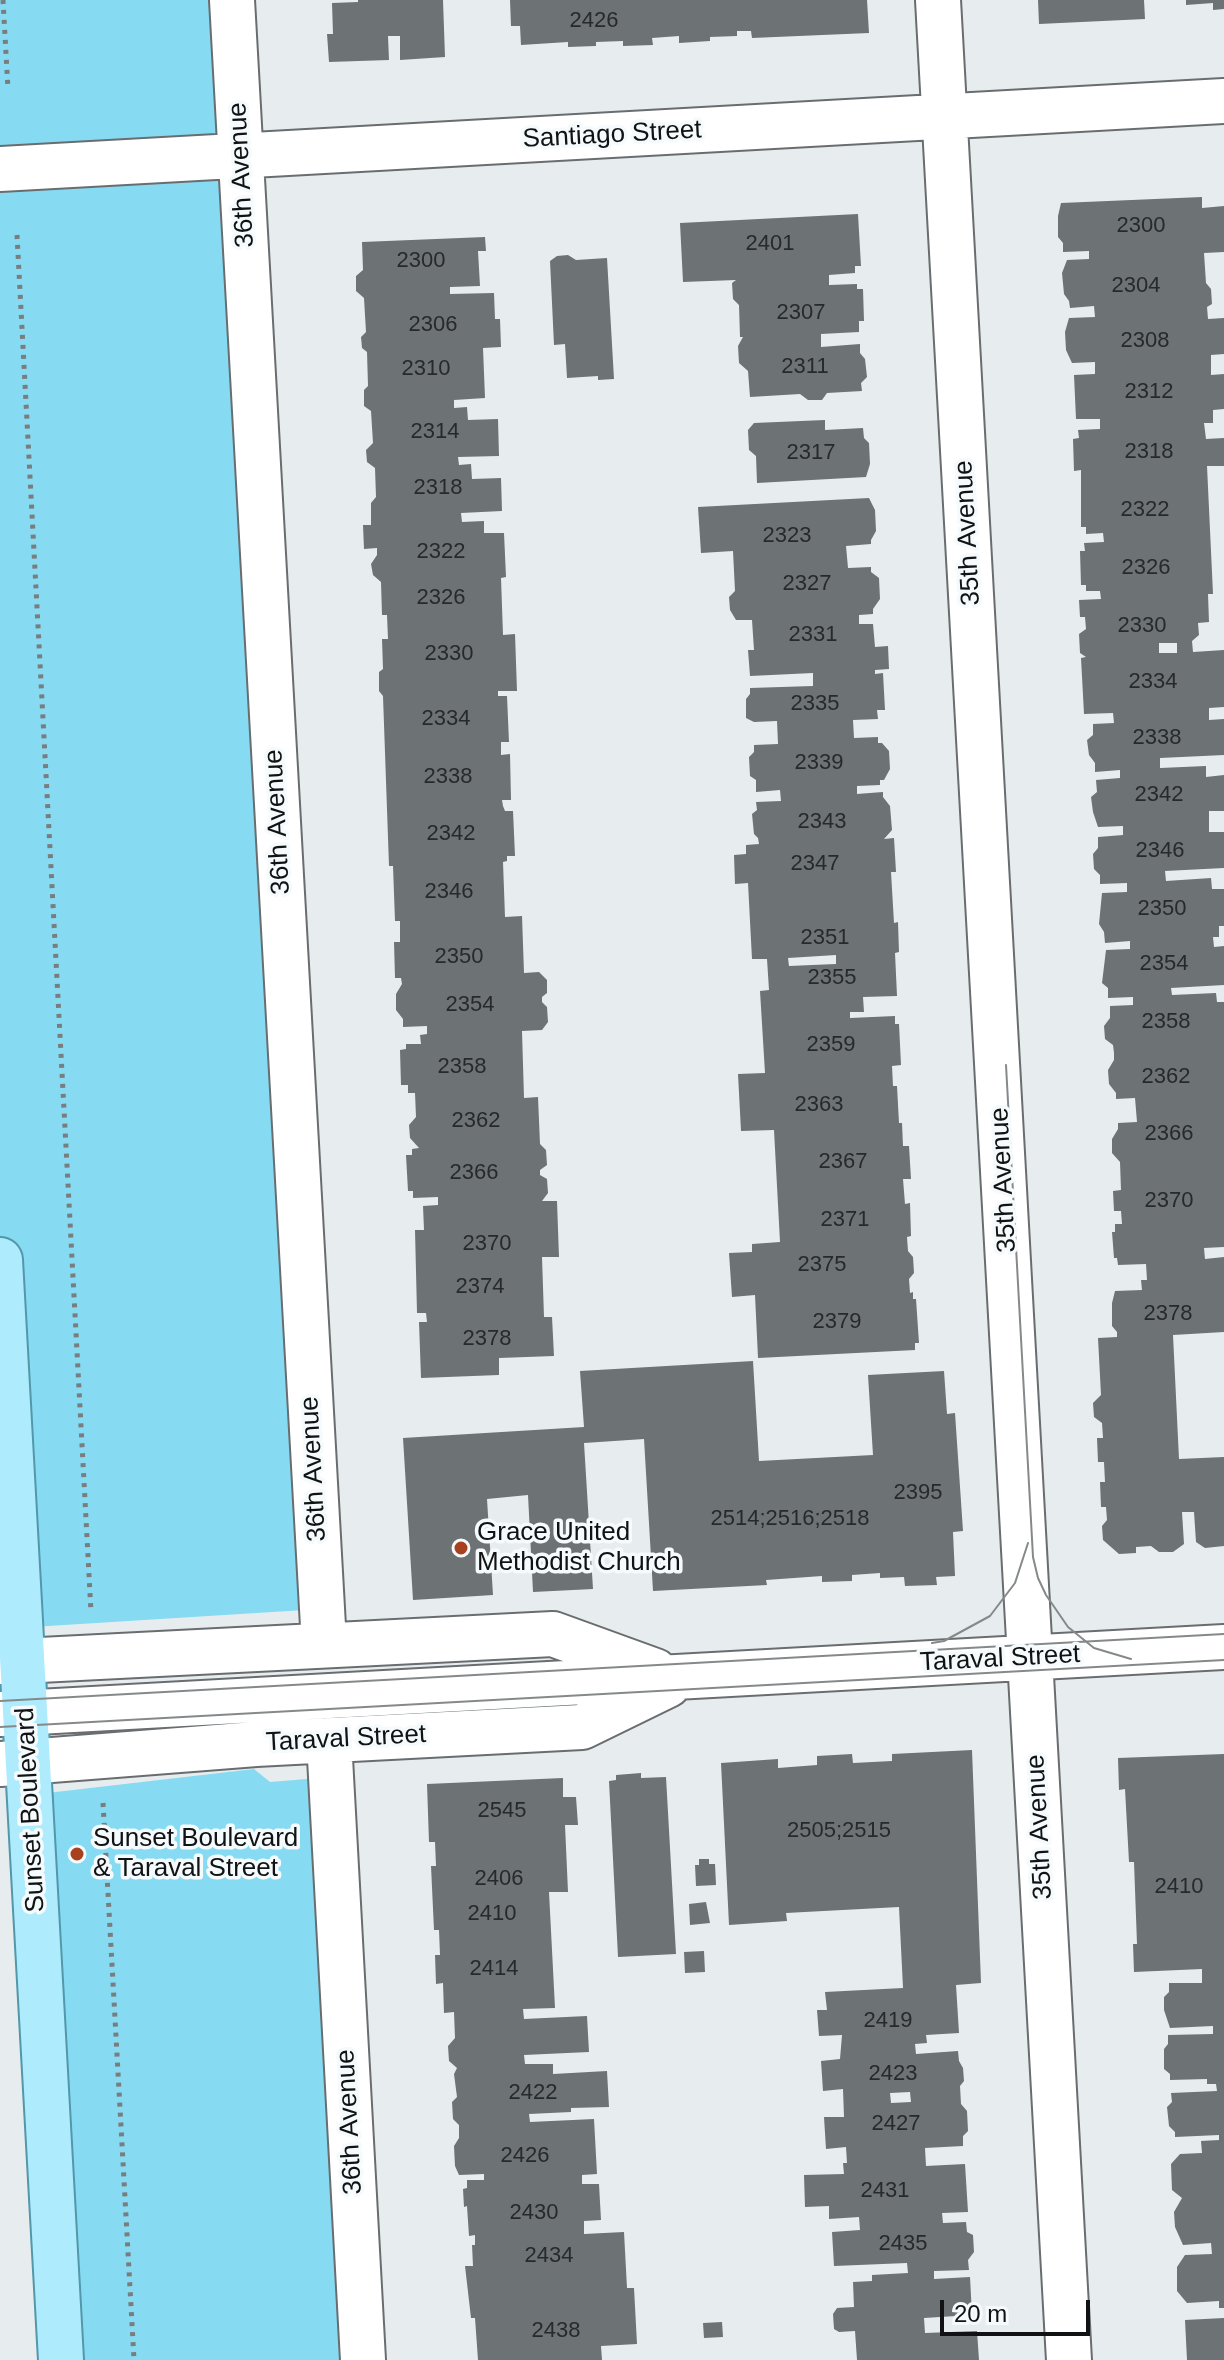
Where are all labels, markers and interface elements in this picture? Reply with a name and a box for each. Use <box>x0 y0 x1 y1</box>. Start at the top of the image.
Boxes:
house number: 2426 <box>570 8 618 34</box>
street label: 36th Avenue <box>223 102 261 248</box>
street label: Santiago Street <box>522 115 702 155</box>
house number: 2300 <box>1117 213 1165 239</box>
house number: 2401 <box>746 231 794 257</box>
house number: 2300 <box>397 248 445 274</box>
house number: 2304 <box>1112 273 1160 299</box>
house number: 2307 <box>777 300 825 326</box>
house number: 2306 <box>409 312 457 338</box>
house number: 2308 <box>1121 328 1169 354</box>
house number: 2311 <box>781 354 829 380</box>
house number: 2310 <box>402 356 450 382</box>
house number: 2312 <box>1125 379 1173 405</box>
house number: 2314 <box>411 419 459 445</box>
house number: 2318 <box>1125 439 1173 465</box>
house number: 2317 <box>787 440 835 466</box>
street label: 35th Avenue <box>949 460 987 606</box>
house number: 2318 <box>414 475 462 501</box>
house number: 2322 <box>1121 497 1169 523</box>
house number: 2323 <box>763 523 811 549</box>
house number: 2322 <box>417 539 465 565</box>
house number: 2326 <box>1122 555 1170 581</box>
house number: 2327 <box>783 571 831 597</box>
house number: 2326 <box>417 585 465 611</box>
house number: 2330 <box>1118 613 1166 639</box>
house number: 2331 <box>789 622 837 648</box>
house number: 2330 <box>425 641 473 667</box>
house number: 2334 <box>1129 669 1177 695</box>
house number: 2335 <box>791 691 839 717</box>
house number: 2334 <box>422 706 470 732</box>
house number: 2338 <box>1133 725 1181 751</box>
street label: 36th Avenue <box>259 749 297 895</box>
house number: 2339 <box>795 750 843 776</box>
house number: 2338 <box>424 764 472 790</box>
house number: 2342 <box>1135 782 1183 808</box>
house number: 2343 <box>798 809 846 835</box>
house number: 2342 <box>427 821 475 847</box>
house number: 2346 <box>1136 838 1184 864</box>
house number: 2347 <box>791 851 839 877</box>
house number: 2346 <box>425 879 473 905</box>
house number: 2350 <box>1138 896 1186 922</box>
house number: 2351 <box>801 925 849 951</box>
house number: 2350 <box>435 944 483 970</box>
house number: 2354 <box>1140 951 1188 977</box>
house number: 2355 <box>808 965 856 991</box>
house number: 2354 <box>446 992 494 1018</box>
house number: 2358 <box>1142 1009 1190 1035</box>
house number: 2359 <box>807 1032 855 1058</box>
house number: 2358 <box>438 1054 486 1080</box>
house number: 2362 <box>1142 1064 1190 1090</box>
house number: 2363 <box>795 1092 843 1118</box>
street label: 35th Avenue <box>985 1107 1023 1253</box>
house number: 2362 <box>452 1108 500 1134</box>
house number: 2366 <box>1145 1121 1193 1147</box>
house number: 2367 <box>819 1149 867 1175</box>
house number: 2366 <box>450 1160 498 1186</box>
house number: 2370 <box>1145 1188 1193 1214</box>
house number: 2371 <box>821 1207 869 1233</box>
house number: 2370 <box>463 1231 511 1257</box>
house number: 2375 <box>798 1252 846 1278</box>
house number: 2374 <box>456 1274 504 1300</box>
house number: 2378 <box>1144 1301 1192 1327</box>
house number: 2379 <box>813 1309 861 1335</box>
house number: 2378 <box>463 1326 511 1352</box>
street label: 36th Avenue <box>295 1396 333 1542</box>
house number: 2395 <box>894 1480 942 1506</box>
house number: 2514;2516;2518 <box>710 1506 870 1532</box>
place label: Grace United Methodist Church <box>477 1517 681 1578</box>
marker: Grace United Methodist Church <box>452 1539 470 1557</box>
street label: Taraval Street <box>919 1639 1081 1679</box>
street label: Sunset Boulevard <box>10 1707 52 1913</box>
street label: Taraval Street <box>265 1719 427 1759</box>
street label: 35th Avenue <box>1021 1754 1059 1900</box>
house number: 2545 <box>478 1798 526 1824</box>
house number: 2505;2515 <box>787 1818 891 1844</box>
place label: Sunset Boulevard & Taraval Street <box>93 1823 298 1884</box>
marker: Sunset Boulevard & Taraval Street <box>68 1845 86 1863</box>
house number: 2406 <box>475 1866 523 1892</box>
house number: 2410 <box>1155 1874 1203 1900</box>
house number: 2410 <box>468 1901 516 1927</box>
house number: 2414 <box>470 1956 518 1982</box>
house number: 2419 <box>864 2008 912 2034</box>
street label: 36th Avenue <box>331 2049 369 2195</box>
house number: 2423 <box>869 2061 917 2087</box>
house number: 2422 <box>509 2080 557 2106</box>
house number: 2427 <box>872 2111 920 2137</box>
house number: 2426 <box>501 2143 549 2169</box>
house number: 2431 <box>861 2178 909 2204</box>
house number: 2430 <box>510 2200 558 2226</box>
house number: 2435 <box>879 2231 927 2257</box>
house number: 2434 <box>525 2243 573 2269</box>
scale bar <box>944 2284 1094 2334</box>
text: 20 m <box>954 2300 1007 2327</box>
house number: 2438 <box>532 2318 580 2344</box>

